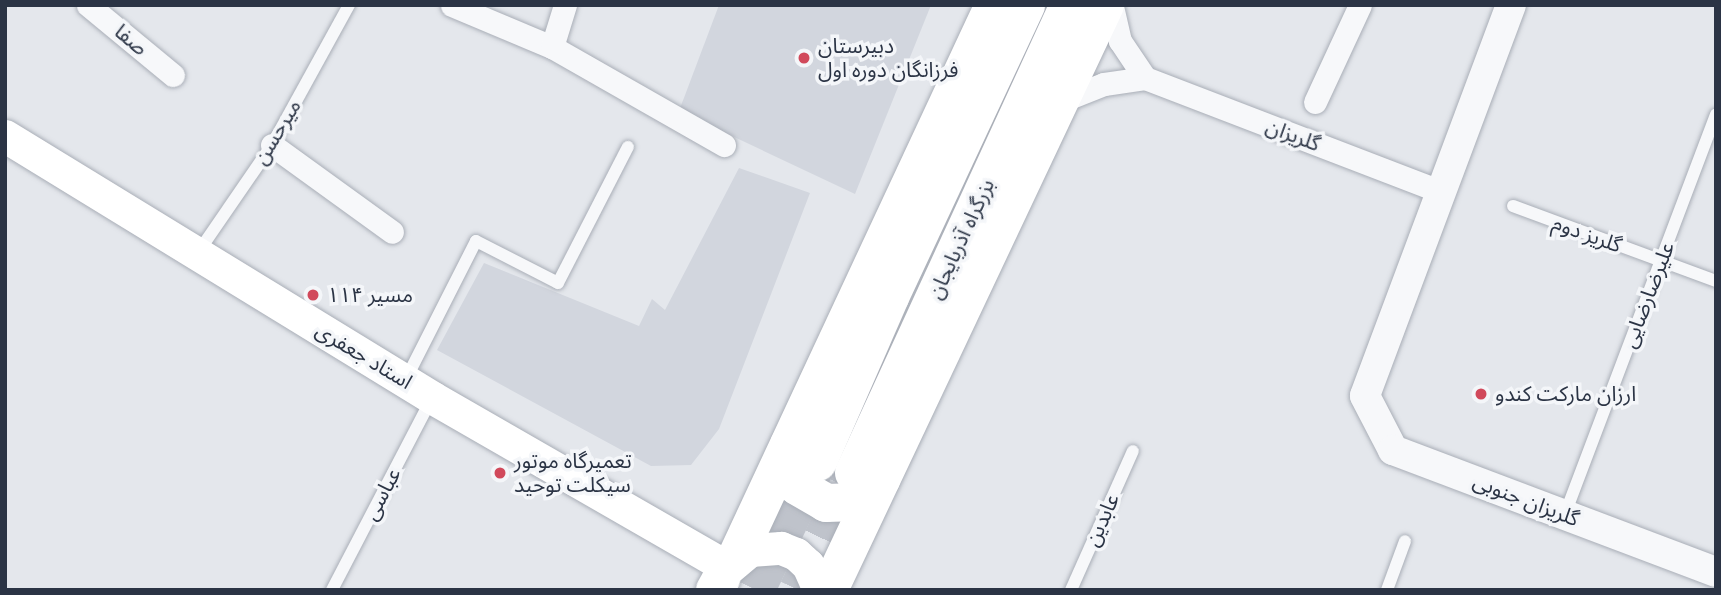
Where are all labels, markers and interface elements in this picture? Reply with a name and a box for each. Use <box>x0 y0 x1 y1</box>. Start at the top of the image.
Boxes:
street label: صفا <box>109 19 153 61</box>
place label: دبیرستان فرزانگان دوره اول <box>818 33 958 83</box>
marker: دبیرستان فرزانگان دوره اول <box>796 50 812 66</box>
street label: میرحسن <box>248 95 306 169</box>
street label: گلریزان <box>1262 113 1324 157</box>
street label: بزرگراه آذربایجان <box>922 175 1000 303</box>
street label: گلریز دوم <box>1549 210 1625 258</box>
street label: علیرضارضایی <box>1616 239 1680 351</box>
place label: مسیر ۱۱۴ <box>327 282 413 308</box>
marker: مسیر ۱۱۴ <box>305 287 321 303</box>
street label: استاد جعفری <box>311 317 417 395</box>
place label: ارزان مارکت کندو <box>1495 381 1636 407</box>
marker: ارزان مارکت کندو <box>1473 386 1489 402</box>
place label: تعمیرگاه موتور سیکلت توحید <box>514 448 632 498</box>
street label: عباسی <box>358 463 406 525</box>
marker: تعمیرگاه موتور سیکلت توحید <box>492 465 508 481</box>
street label: گلریزان جنوبی <box>1469 468 1583 532</box>
street label: عابدین <box>1079 490 1125 550</box>

